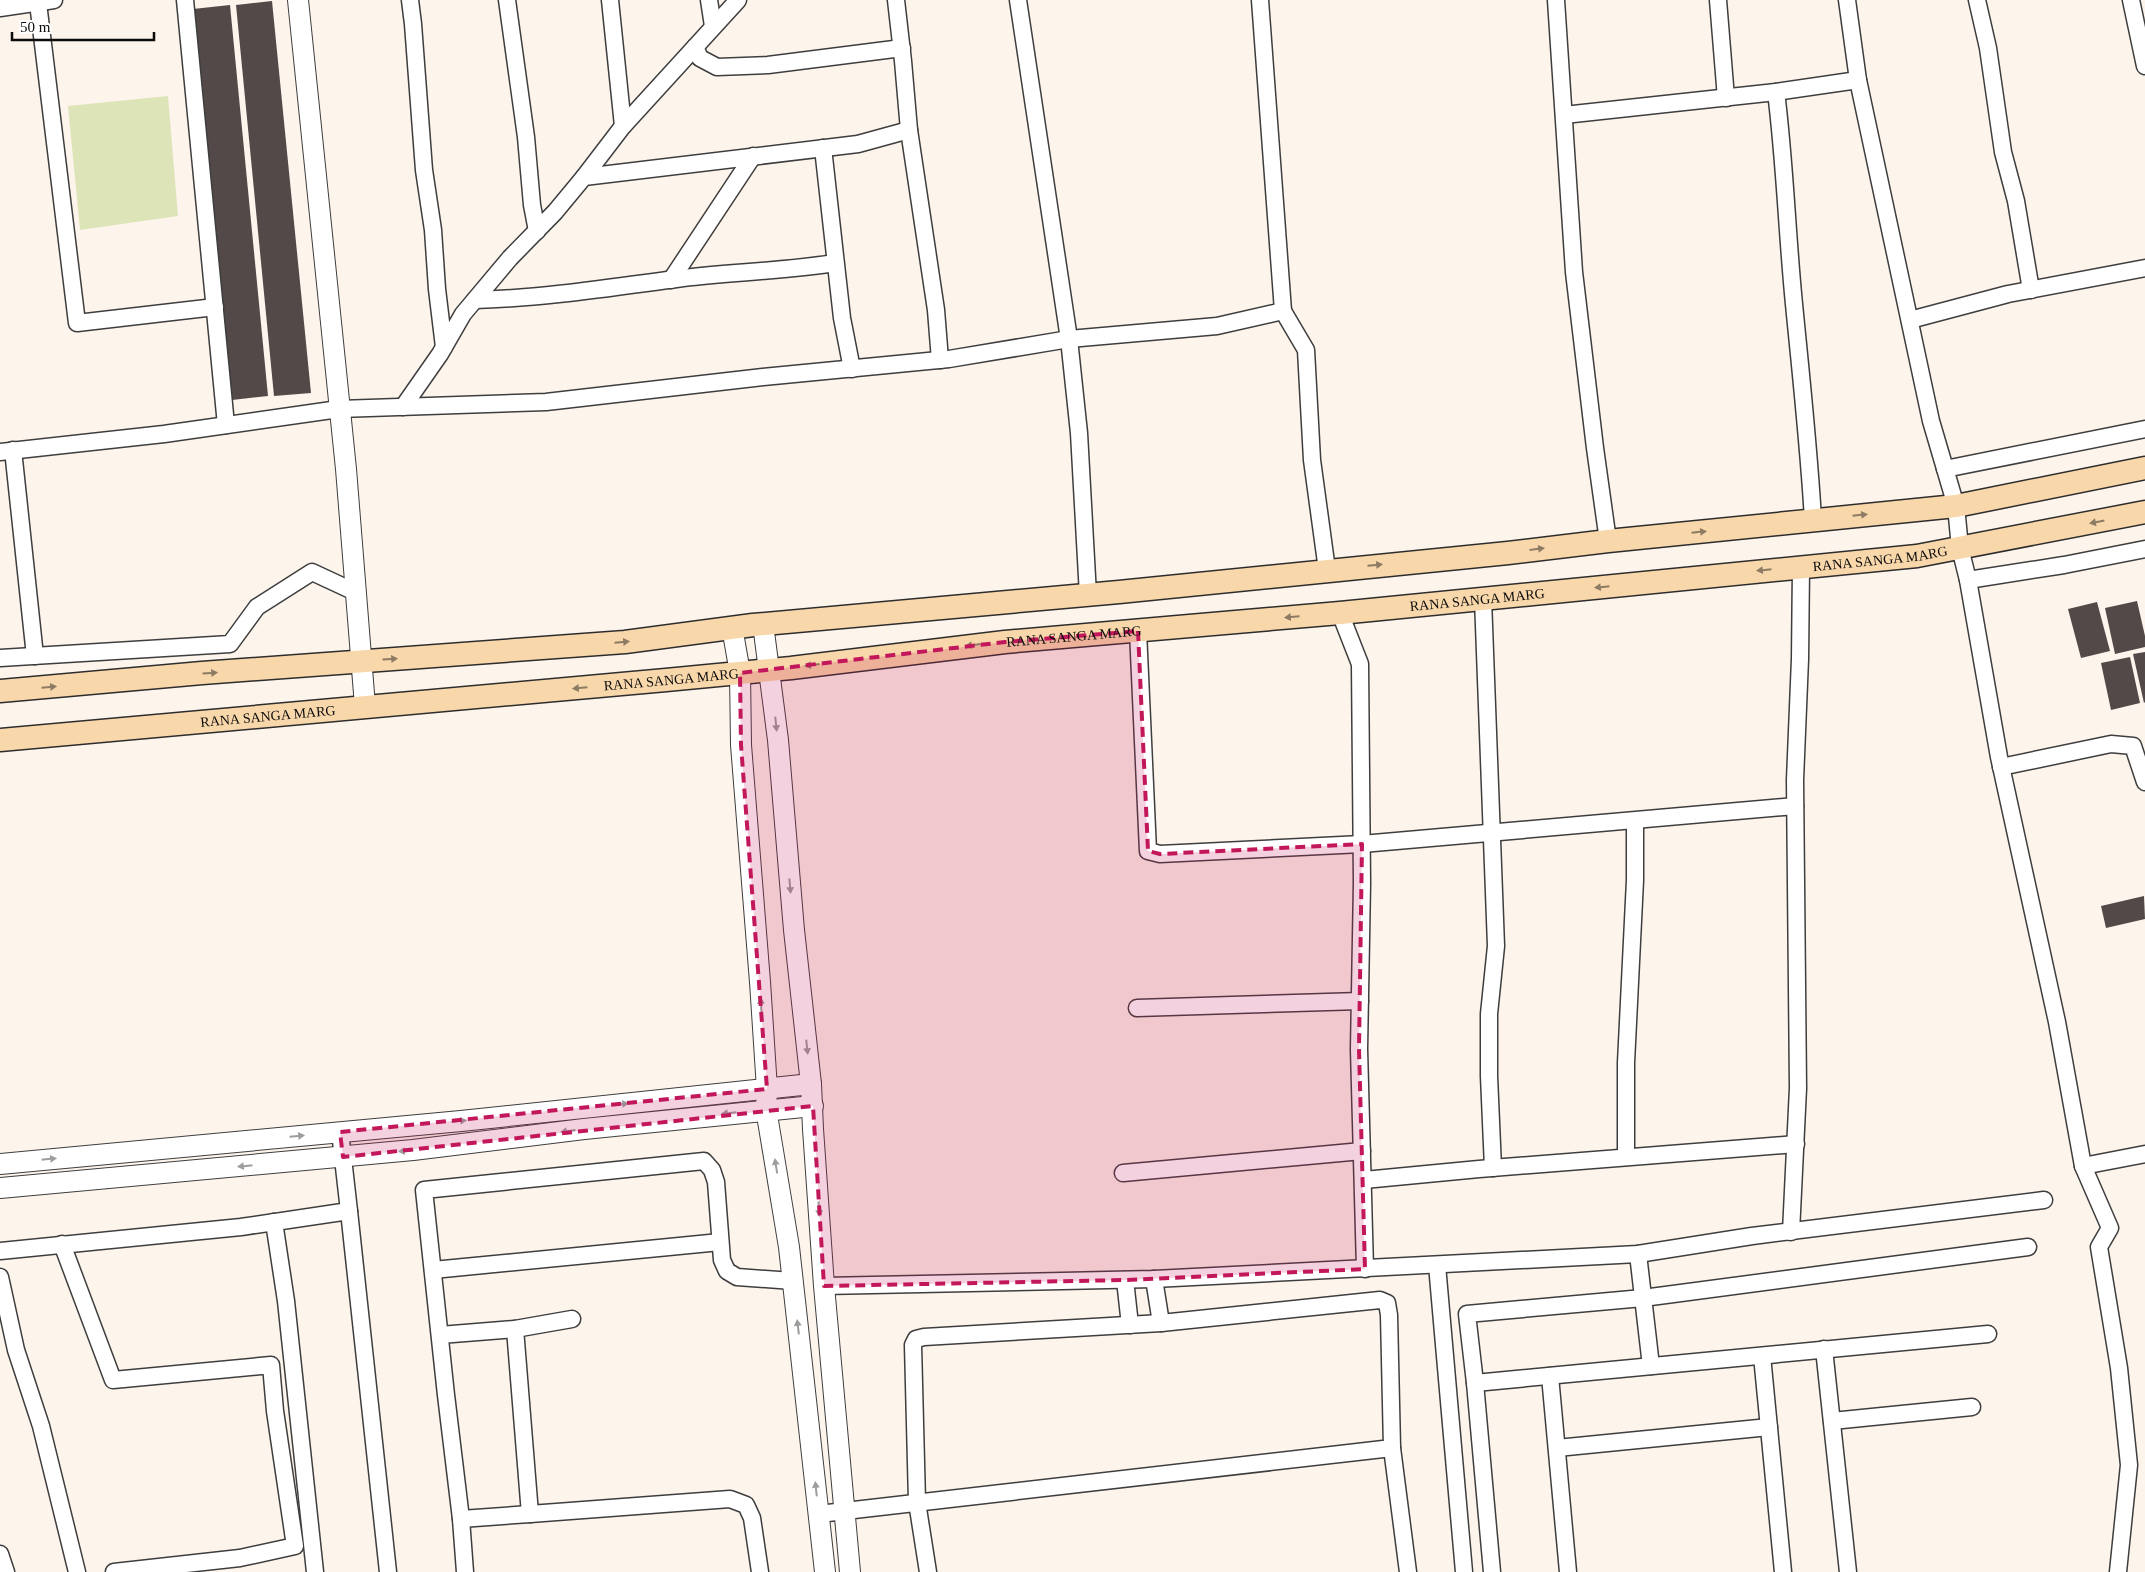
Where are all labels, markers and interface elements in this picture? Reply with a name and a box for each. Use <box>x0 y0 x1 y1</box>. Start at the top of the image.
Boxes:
scale bar <box>12 10 155 42</box>
text: 50 m <box>20 19 51 35</box>
one-way arrow <box>1853 511 1869 519</box>
one-way arrow <box>2089 518 2105 526</box>
one-way arrow <box>1691 527 1707 535</box>
street label: RANA SANGA MARG <box>1812 543 1949 574</box>
one-way arrow <box>1529 545 1545 553</box>
one-way arrow <box>1368 561 1384 569</box>
one-way arrow <box>1755 567 1771 575</box>
one-way arrow <box>1594 583 1610 591</box>
street label: RANA SANGA MARG <box>1409 586 1545 614</box>
one-way arrow <box>1283 613 1299 621</box>
street label: RANA SANGA MARG <box>1006 623 1142 650</box>
one-way arrow <box>614 638 630 646</box>
one-way arrow <box>965 642 981 650</box>
one-way arrow <box>382 655 398 663</box>
one-way arrow <box>803 661 819 669</box>
street label: RANA SANGA MARG <box>603 666 739 694</box>
one-way arrow <box>203 668 219 676</box>
one-way arrow <box>41 683 57 691</box>
one-way arrow <box>572 684 588 692</box>
street label: RANA SANGA MARG <box>200 703 336 730</box>
one-way arrow <box>772 716 780 732</box>
one-way arrow <box>787 878 795 894</box>
one-way arrow <box>757 997 765 1013</box>
one-way arrow <box>803 1040 811 1056</box>
one-way arrow <box>613 1100 629 1108</box>
one-way arrow <box>721 1109 737 1117</box>
one-way arrow <box>452 1117 468 1125</box>
one-way arrow <box>559 1127 575 1135</box>
one-way arrow <box>290 1132 306 1140</box>
one-way arrow <box>398 1147 414 1155</box>
one-way arrow <box>41 1155 57 1163</box>
one-way arrow <box>771 1158 779 1174</box>
one-way arrow <box>236 1163 252 1171</box>
one-way arrow <box>815 1202 823 1218</box>
one-way arrow <box>794 1319 802 1335</box>
one-way arrow <box>812 1480 820 1496</box>

